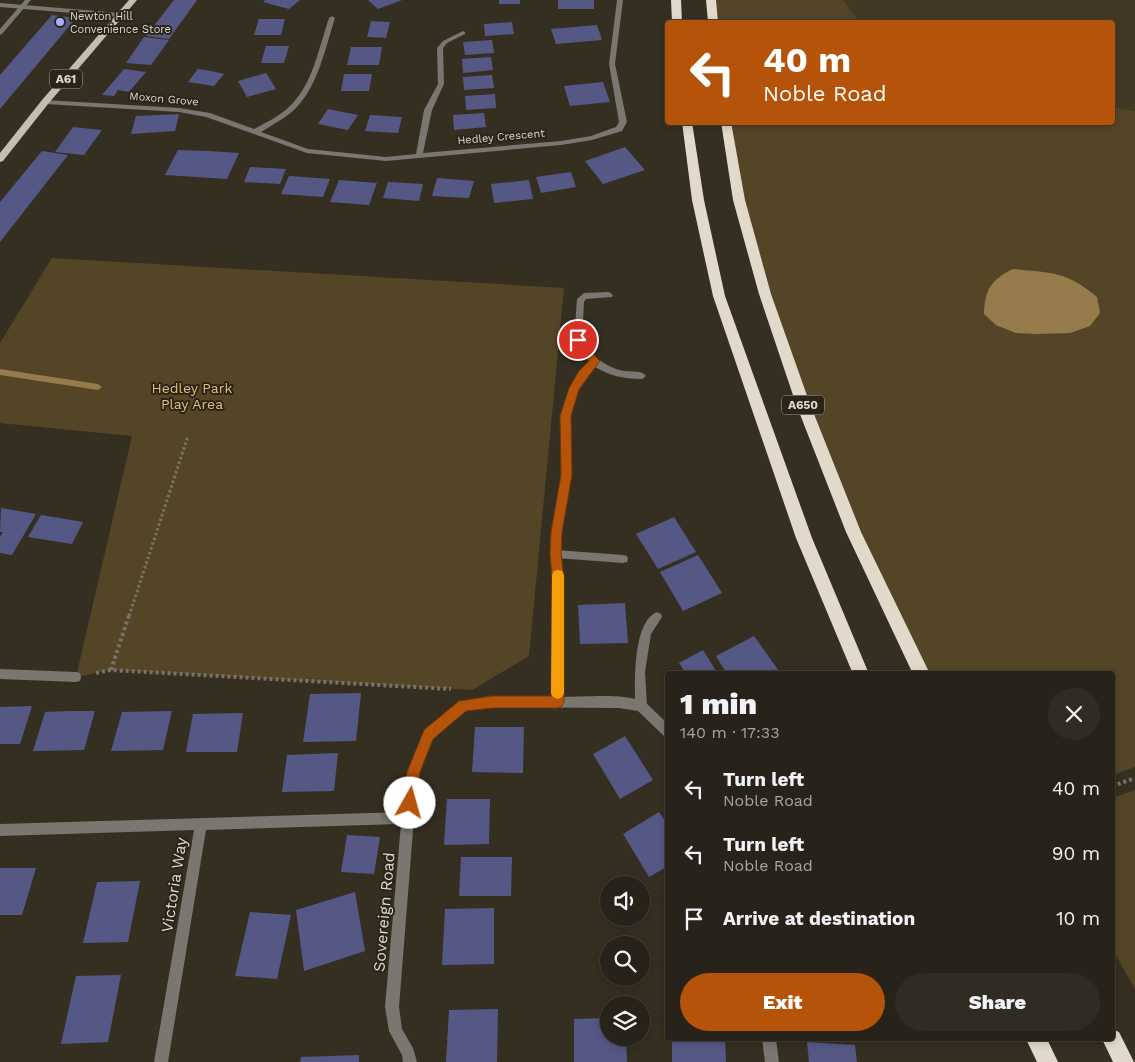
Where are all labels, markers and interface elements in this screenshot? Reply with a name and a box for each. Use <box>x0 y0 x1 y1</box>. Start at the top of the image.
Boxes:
place label: Newton Hill Convenience Store <box>70 10 171 36</box>
marker: Newton Hill Convenience Store <box>54 16 66 28</box>
text: 40 m <box>763 39 851 81</box>
icon: left <box>680 40 745 105</box>
road number: A61 <box>50 70 82 88</box>
text: Noble Road <box>763 81 887 106</box>
street label: Moxon Grove <box>129 89 199 109</box>
street label: Hedley Crescent <box>457 127 546 147</box>
pin <box>557 319 599 361</box>
icon: arrive <box>564 326 592 354</box>
park label: Hedley Park Play Area <box>152 380 232 412</box>
road number: A650 <box>782 396 824 414</box>
text: 1 min <box>680 686 757 721</box>
button: close <box>1048 688 1100 740</box>
text: 140 m · 17:33 <box>680 723 780 742</box>
text: Turn left <box>723 768 804 791</box>
icon: left <box>680 775 708 803</box>
position arrow <box>383 776 435 828</box>
text: 40 m <box>1052 777 1100 800</box>
text: Noble Road <box>723 791 813 810</box>
text: Turn left <box>723 833 804 856</box>
street label: Victoria Way <box>157 835 191 934</box>
icon: left <box>680 840 708 868</box>
text: 90 m <box>1052 842 1100 865</box>
street label: Sovereign Road <box>369 851 399 973</box>
text: Noble Road <box>723 856 813 875</box>
map controls <box>600 876 650 1046</box>
button: sound <box>600 876 650 926</box>
icon: arrive <box>680 905 708 933</box>
text: Arrive at destination <box>723 907 915 930</box>
text: 10 m <box>1056 907 1100 930</box>
button: search <box>600 936 650 986</box>
button: Exit <box>680 973 885 1031</box>
button: Share <box>895 973 1100 1031</box>
button: layers <box>600 996 650 1046</box>

